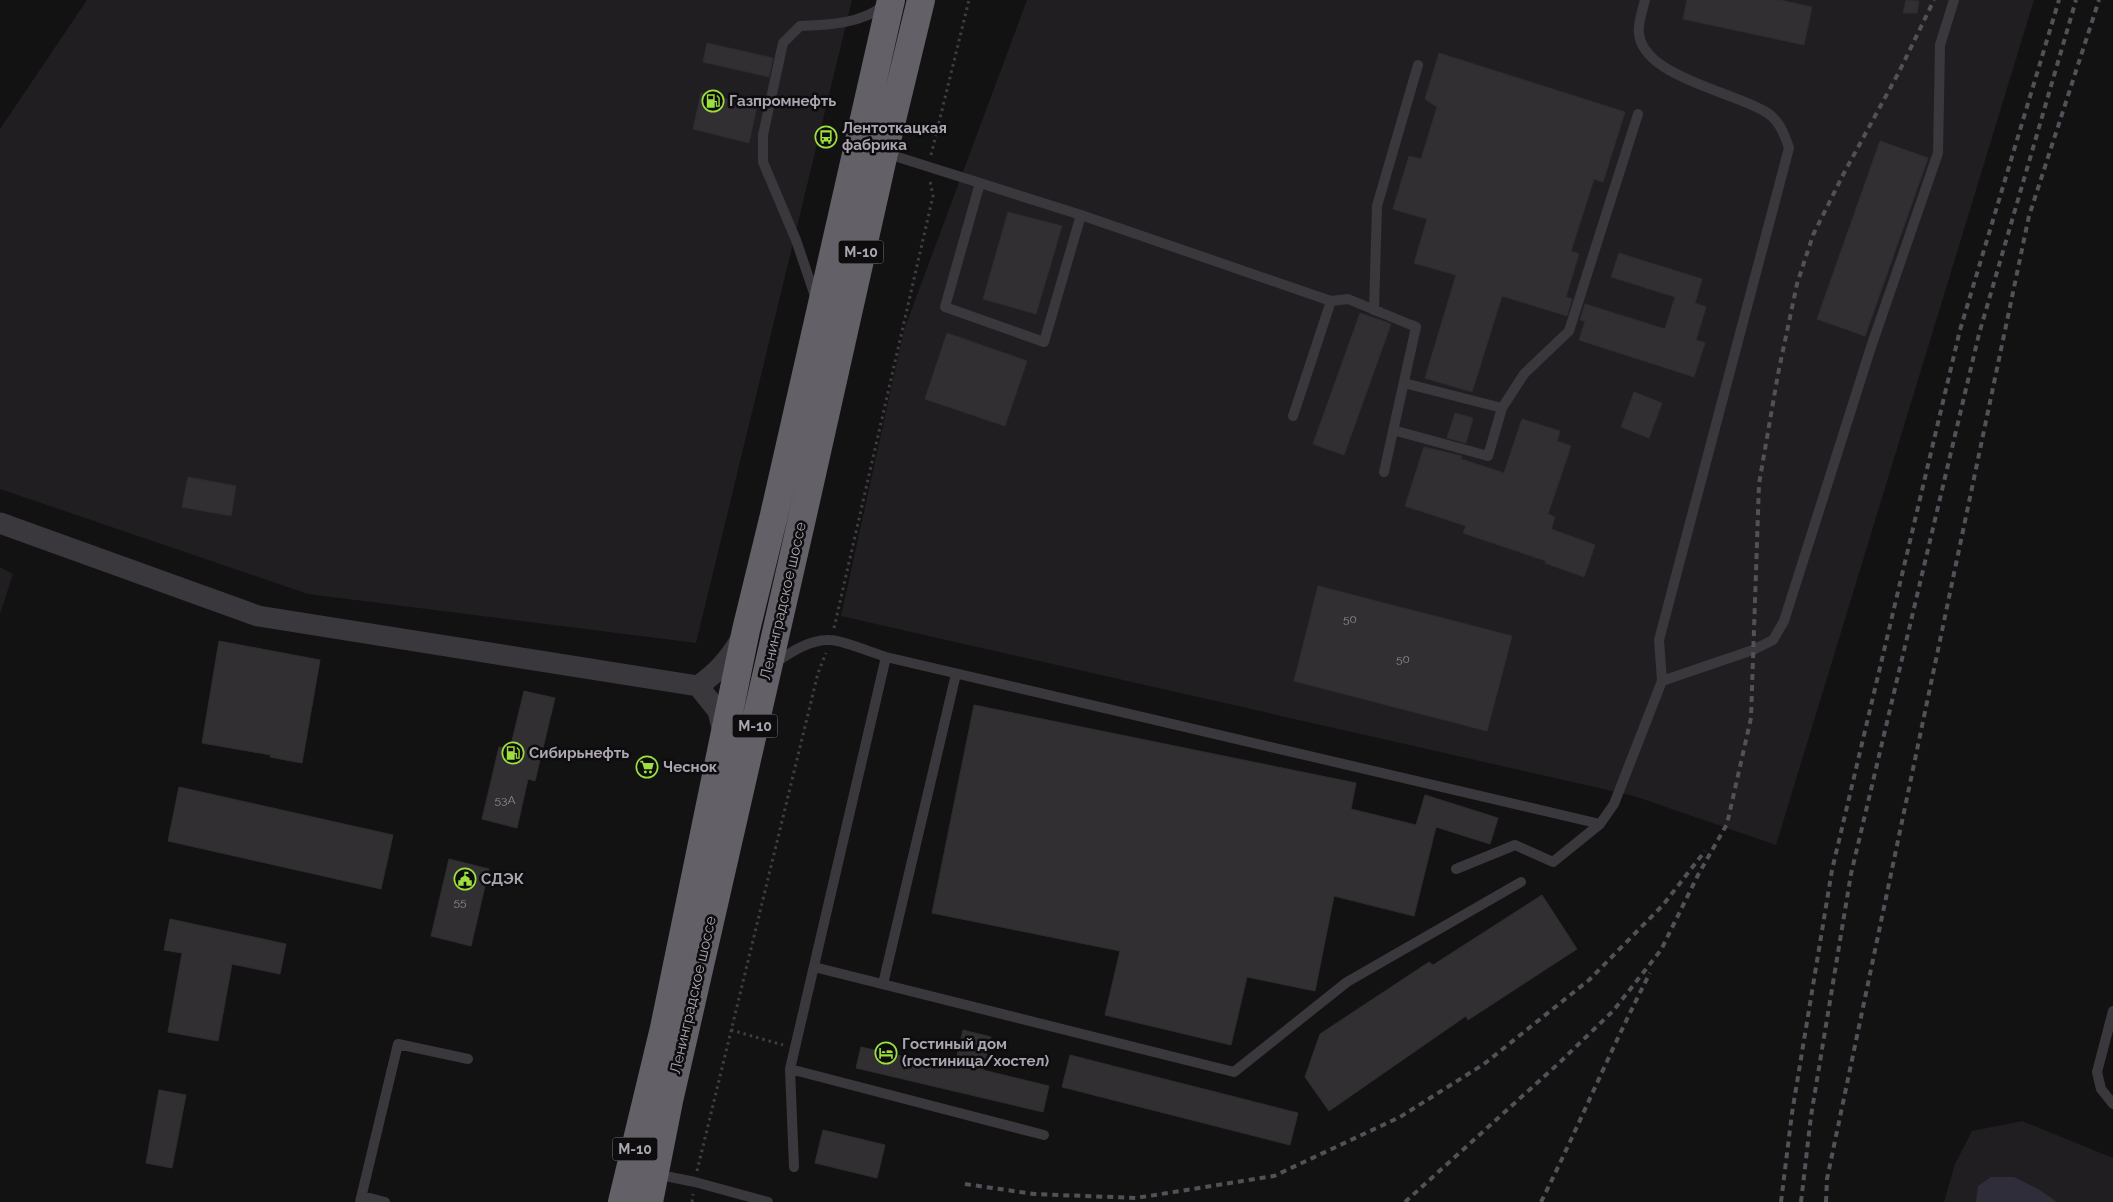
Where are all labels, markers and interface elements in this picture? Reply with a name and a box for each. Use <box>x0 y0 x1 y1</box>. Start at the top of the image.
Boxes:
fuel station icon: Газпромнефть <box>701 89 725 113</box>
place label: Газпромнефть <box>729 92 836 110</box>
place label: Лентоткацкая фабрика <box>842 119 947 154</box>
bus stop icon: Лентоткацкая фабрика <box>814 125 838 149</box>
road number: М-10 <box>838 240 884 264</box>
street label: Ленинградское шоссе <box>756 520 810 682</box>
house number: 50 <box>1343 612 1357 626</box>
house number: 50 <box>1396 652 1410 666</box>
road number: М-10 <box>732 714 778 738</box>
fuel station icon: Сибирьнефть <box>501 741 525 765</box>
place label: Сибирьнефть <box>529 744 629 762</box>
supermarket icon: Чеснок <box>635 755 659 779</box>
place label: Чеснок <box>663 758 718 776</box>
house number: 53А <box>494 793 516 807</box>
public building icon: СДЭК <box>453 867 477 891</box>
place label: СДЭК <box>481 870 525 888</box>
house number: 55 <box>453 895 467 909</box>
street label: Ленинградское шоссе <box>666 914 720 1076</box>
place label: Гостиный дом (гостиница/хостел) <box>902 1035 1049 1070</box>
hotel icon: Гостиный дом (гостиница/хостел) <box>874 1041 898 1065</box>
road number: М-10 <box>612 1138 658 1160</box>

